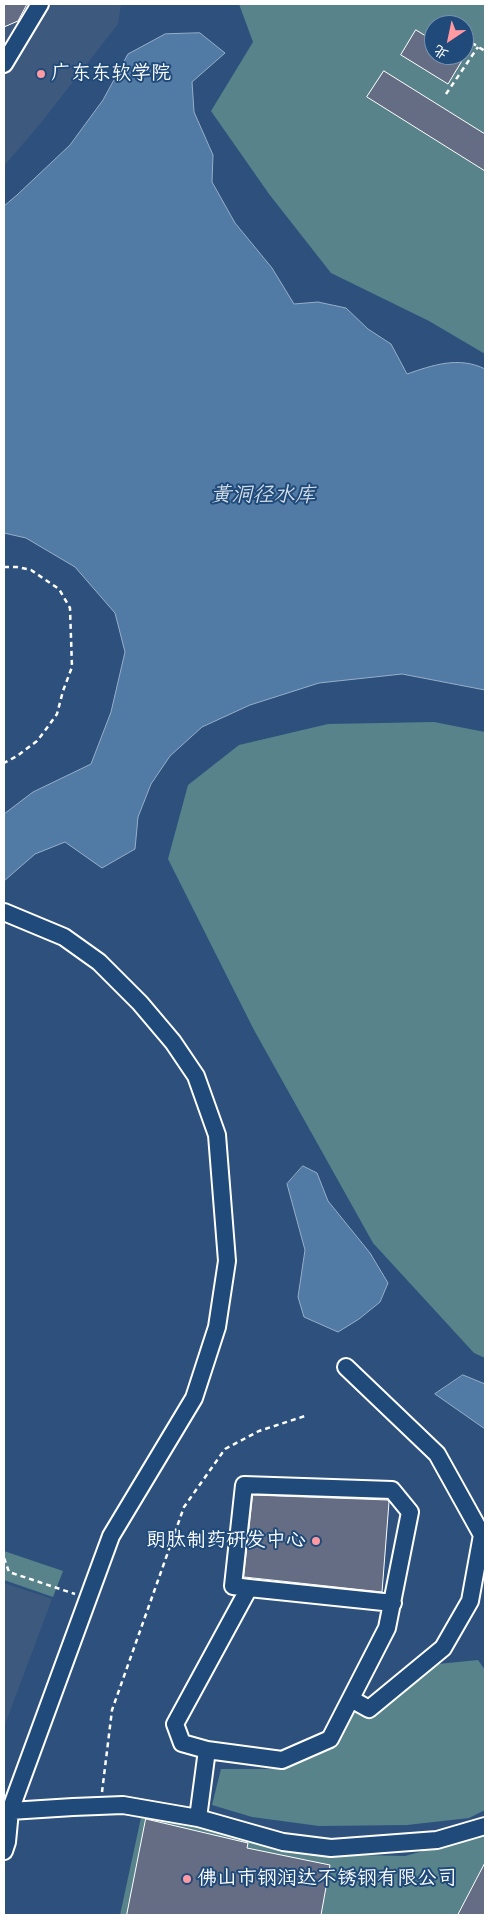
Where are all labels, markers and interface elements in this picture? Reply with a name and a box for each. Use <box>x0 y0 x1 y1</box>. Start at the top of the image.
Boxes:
north arrow <box>424 15 474 65</box>
text: 北 <box>430 41 451 63</box>
place label: 广东东软学院 <box>51 62 171 86</box>
marker: 广东东软学院 <box>35 68 47 80</box>
water label: 黄洞径水库 <box>211 482 315 508</box>
place label: 朗肽制药研发中心 <box>146 1529 306 1553</box>
marker: 朗肽制药研发中心 <box>310 1535 322 1547</box>
place label: 佛山市钢润达不锈钢有限公司 <box>197 1867 457 1891</box>
marker: 佛山市钢润达不锈钢有限公司 <box>181 1873 193 1885</box>

